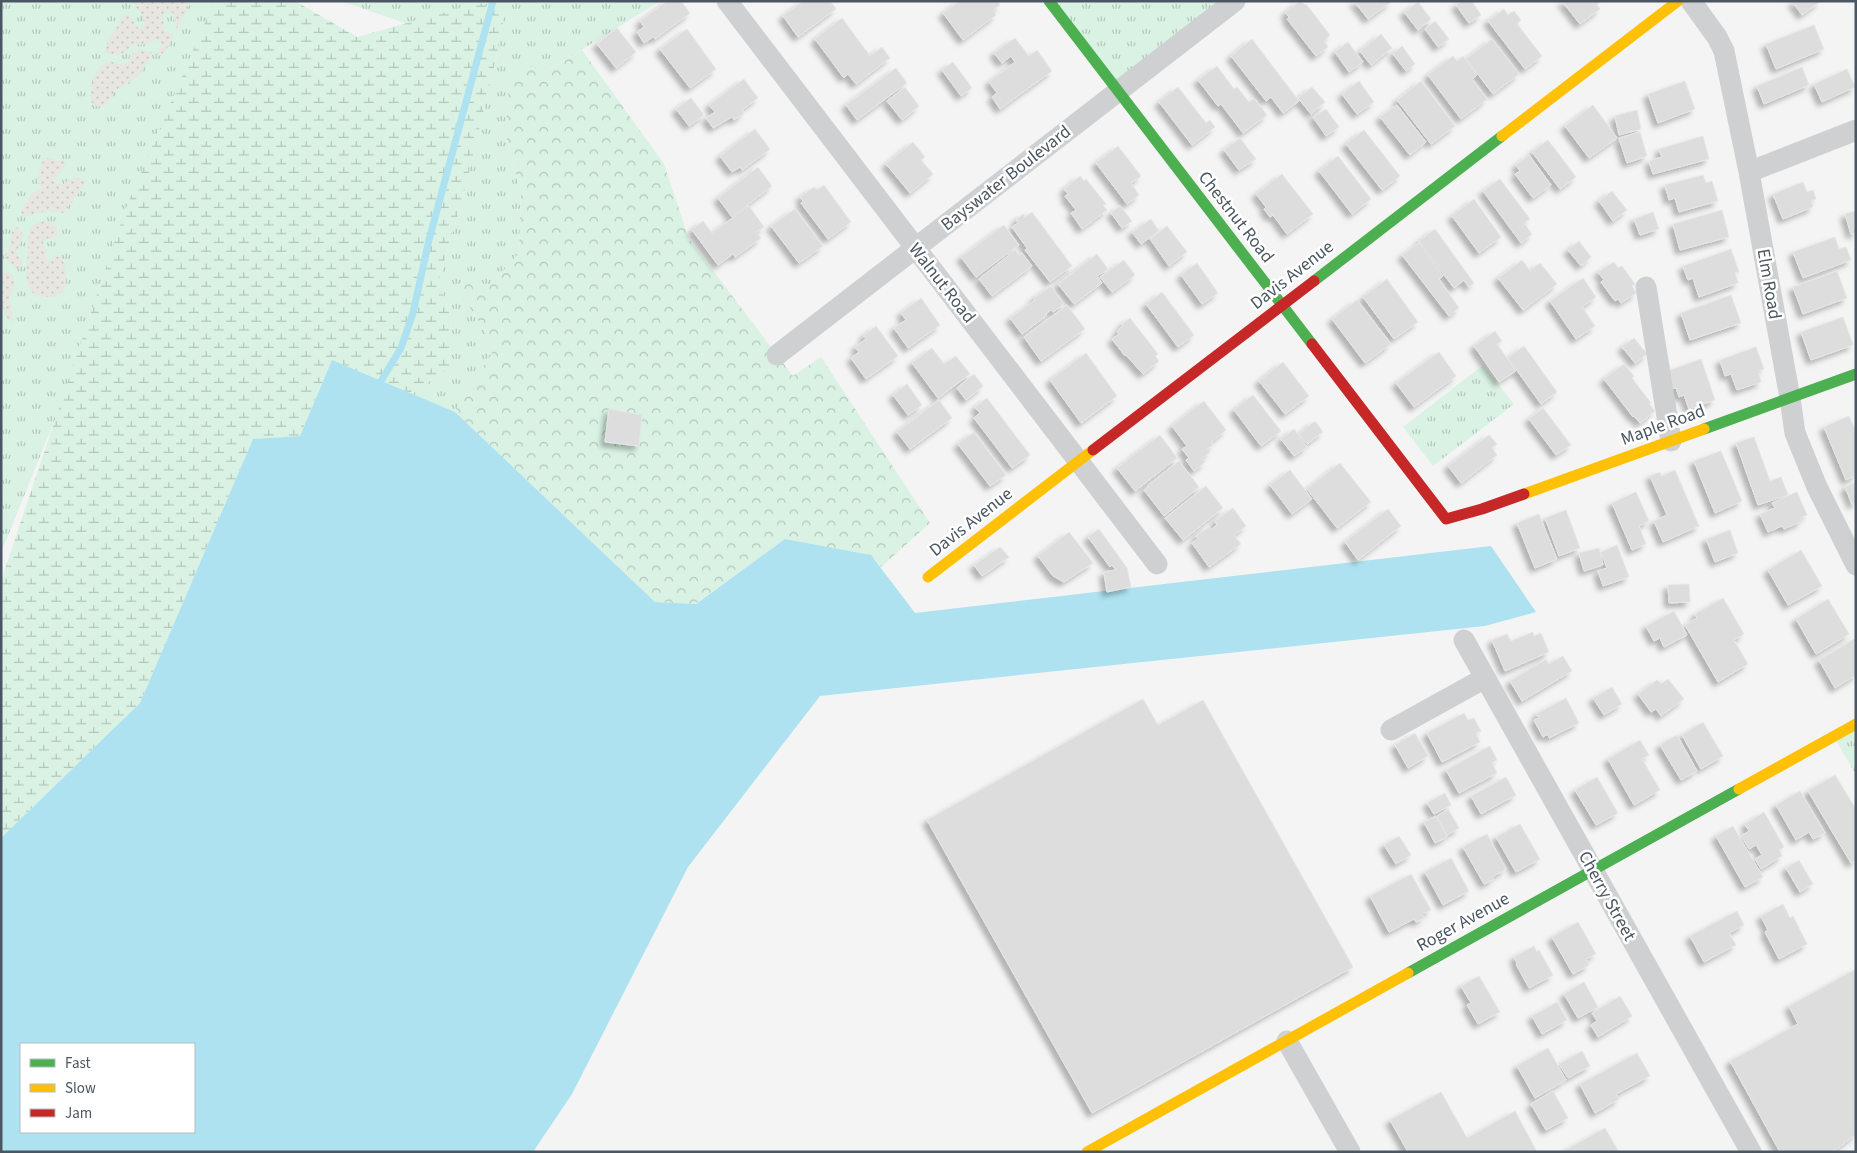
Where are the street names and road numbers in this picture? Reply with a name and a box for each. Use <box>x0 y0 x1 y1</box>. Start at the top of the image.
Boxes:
street label: Bayswater Boulevard <box>936 119 1076 237</box>
street label: Chestnut Road <box>1192 166 1280 268</box>
street label: Davis Avenue <box>1245 234 1339 316</box>
street label: Walnut Road <box>903 238 981 328</box>
street label: Elm Road <box>1751 247 1787 321</box>
street label: Maple Road <box>1617 398 1709 452</box>
street label: Davis Avenue <box>924 481 1018 563</box>
street label: Cherry Street <box>1572 847 1642 945</box>
street label: Roger Avenue <box>1412 886 1514 958</box>

